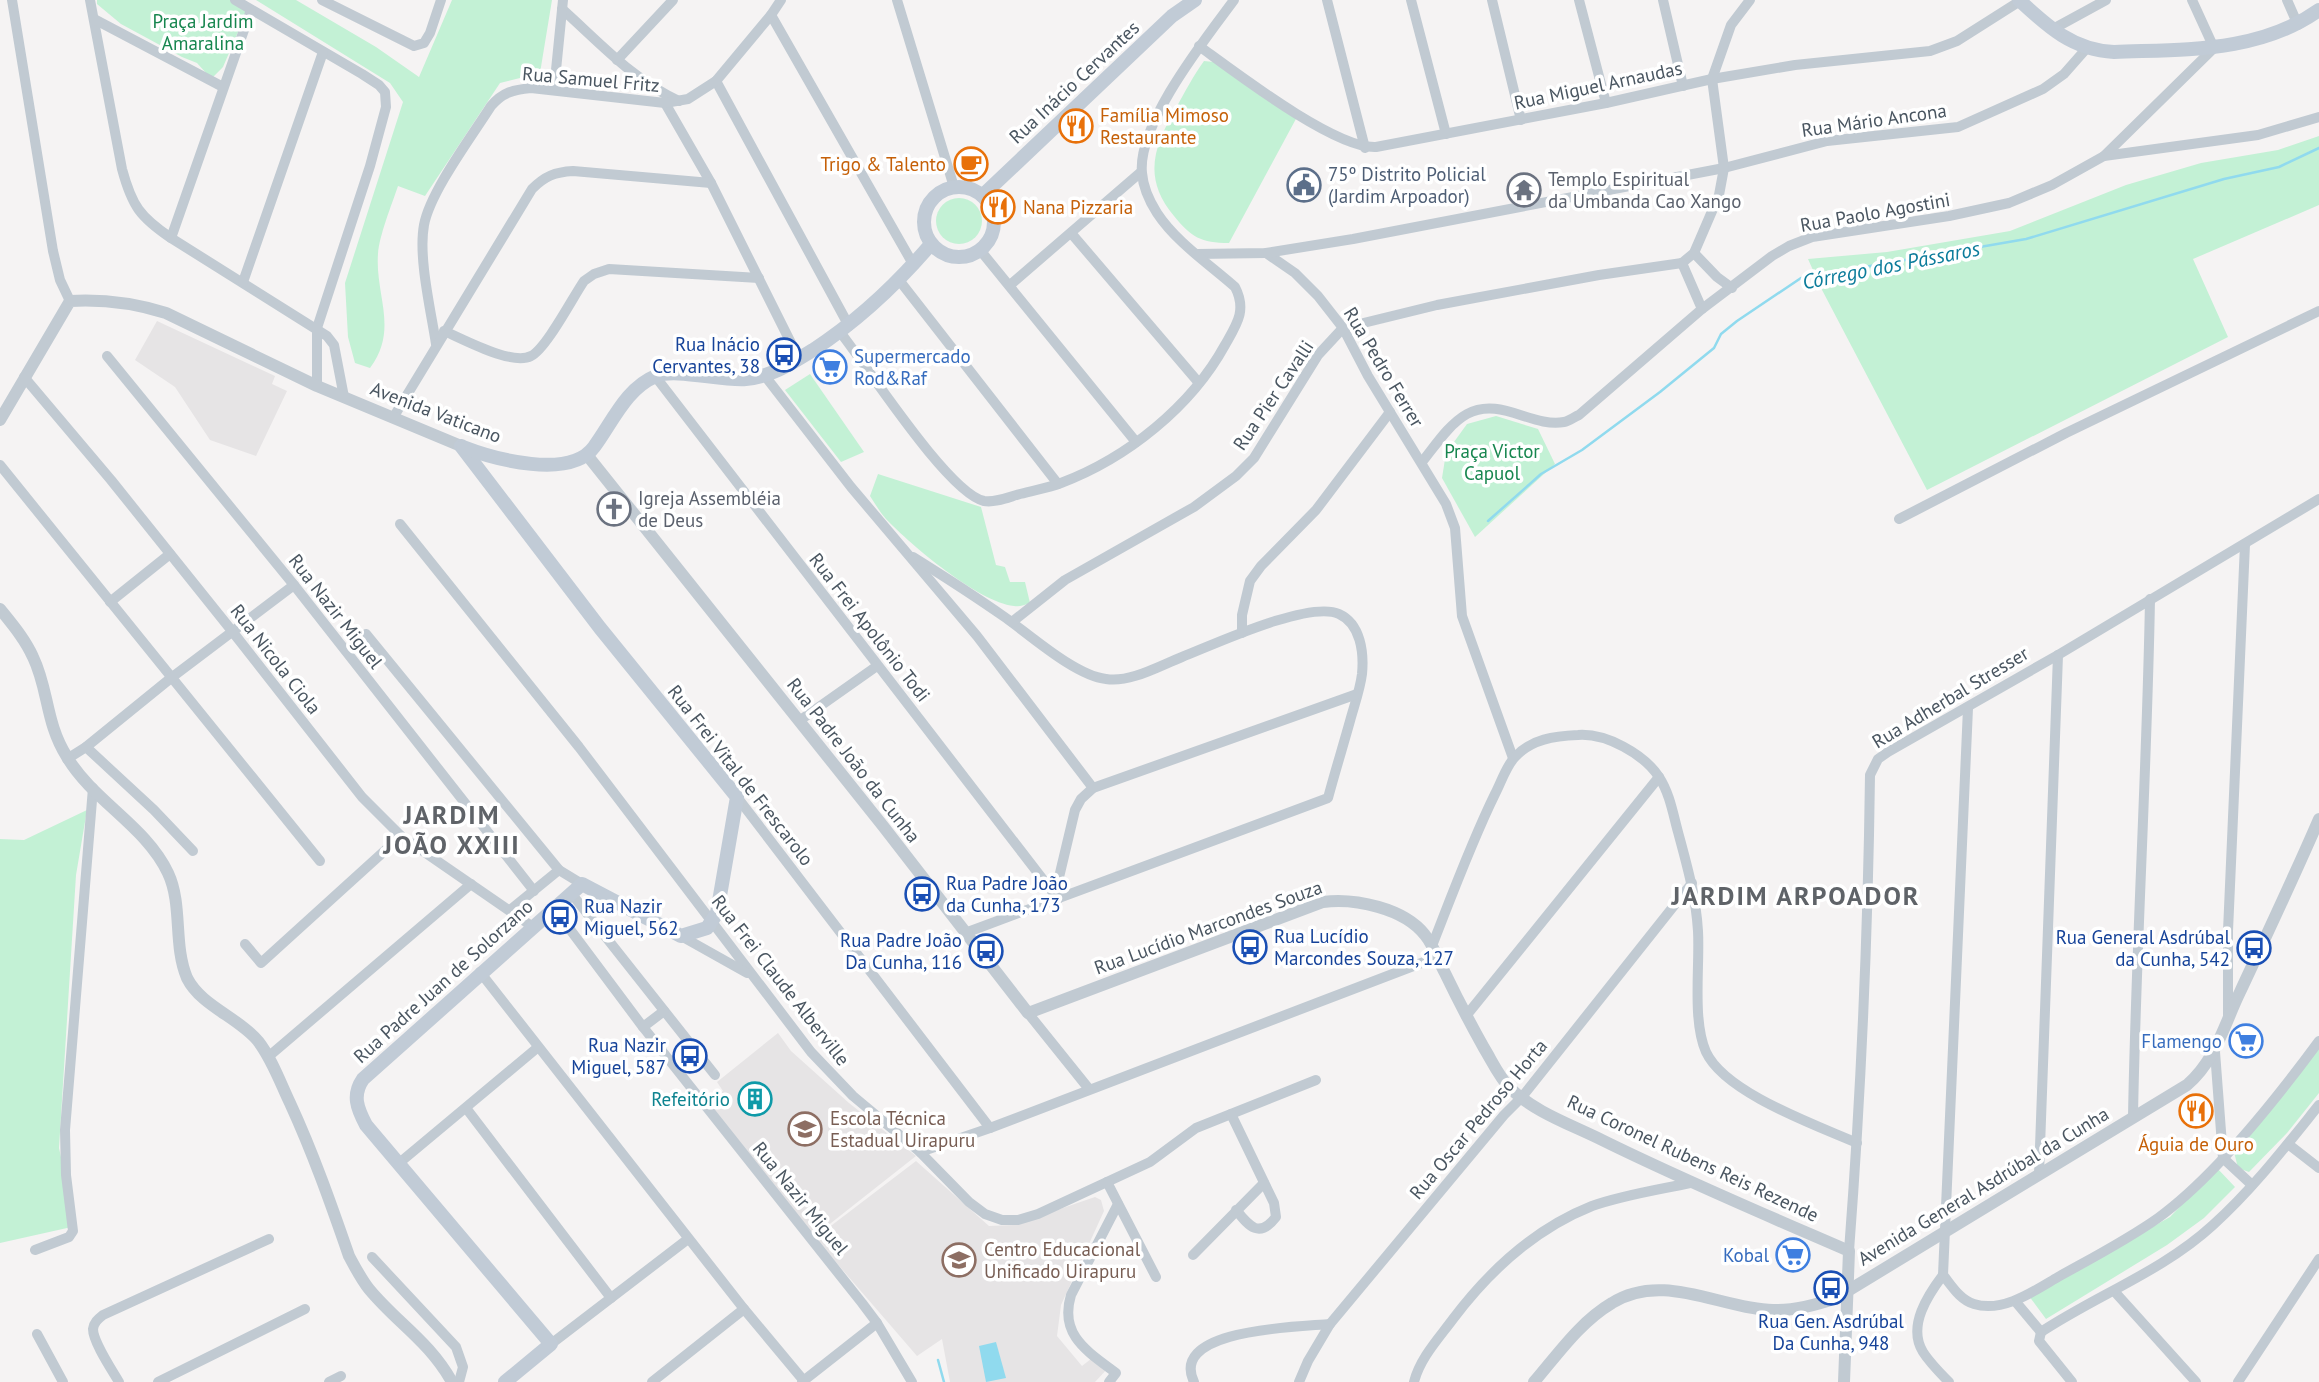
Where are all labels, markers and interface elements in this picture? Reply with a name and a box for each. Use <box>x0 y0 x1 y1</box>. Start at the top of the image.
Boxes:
park label: Praça Jardim Amaralina <box>152 9 254 55</box>
street label: Rua Inácio Cervantes <box>1004 15 1144 149</box>
street label: Rua Miguel Arnaudas <box>1512 55 1684 115</box>
street label: Rua Samuel Fritz <box>521 61 661 97</box>
street label: Rua Mário Ancona <box>1800 98 1948 142</box>
place label: Família Mimoso Restaurante <box>1100 103 1229 149</box>
restaurant icon: Família Mimoso Restaurante <box>1057 107 1095 145</box>
cafe icon: Trigo & Talento <box>952 145 990 183</box>
place label: Trigo & Talento <box>821 152 946 176</box>
place label: 75º Distrito Policial (Jardim Arpoador) <box>1328 162 1486 208</box>
public building icon: 75º Distrito Policial (Jardim Arpoador) <box>1285 166 1323 204</box>
place label: Templo Espiritual da Umbanda Cao Xango <box>1548 167 1741 213</box>
temple icon: Templo Espiritual da Umbanda Cao Xango <box>1505 171 1543 209</box>
street label: Rua Paolo Agostini <box>1798 187 1952 237</box>
restaurant icon: Nana Pizzaria <box>979 188 1017 226</box>
place label: Nana Pizzaria <box>1023 195 1133 219</box>
water label: Córrego dos Pássaros <box>1800 234 1983 295</box>
street label: Rua Pedro Ferrer <box>1339 303 1430 432</box>
place label: Rua Inácio Cervantes, 38 <box>652 332 760 378</box>
street label: Rua Pier Cavalli <box>1227 335 1319 455</box>
bus stop icon: Rua Inácio Cervantes, 38 <box>765 336 803 374</box>
place label: Supermercado Rod&Raf <box>854 344 971 390</box>
supermarket icon: Supermercado Rod&Raf <box>811 348 849 386</box>
street label: Avenida Vaticano <box>367 376 505 448</box>
park label: Praça Victor Capuol <box>1444 439 1540 485</box>
place label: Igreja Assembléia de Deus <box>638 486 781 532</box>
church icon: Igreja Assembléia de Deus <box>595 490 633 528</box>
street label: Rua Frei Apolônio Todi <box>804 548 936 706</box>
street label: Rua Nazir Miguel <box>284 549 389 673</box>
street label: Rua Nicola Ciola <box>226 599 326 719</box>
street label: Rua Adherbal Stresser <box>1867 641 2033 753</box>
street label: Rua Padre João da Cunha <box>782 673 926 847</box>
street label: Rua Frei Vital de Frescarolo <box>663 680 819 870</box>
district label: JARDIM JOÃO XXIII <box>382 798 521 861</box>
place label: Rua Padre João da Cunha, 173 <box>946 871 1068 917</box>
bus stop icon: Rua Padre João da Cunha, 173 <box>903 875 941 913</box>
street label: Rua Lucídio Marcondes Souza <box>1091 875 1325 979</box>
district label: JARDIM ARPOADOR <box>1671 879 1920 912</box>
street label: Rua Frei Claude Alberville <box>707 890 855 1070</box>
street label: Rua Padre Juan de Solorzano <box>348 894 538 1068</box>
place label: Rua Nazir Miguel, 562 <box>584 894 679 940</box>
bus stop icon: Rua Nazir Miguel, 562 <box>541 898 579 936</box>
place label: Rua Lucídio Marcondes Souza, 127 <box>1274 924 1454 970</box>
place label: Rua General Asdrúbal da Cunha, 542 <box>2056 925 2230 971</box>
place label: Rua Padre João Da Cunha, 116 <box>840 928 962 974</box>
bus stop icon: Rua Lucídio Marcondes Souza, 127 <box>1231 928 1269 966</box>
bus stop icon: Rua General Asdrúbal da Cunha, 542 <box>2235 929 2273 967</box>
bus stop icon: Rua Padre João Da Cunha, 116 <box>967 932 1005 970</box>
supermarket icon: Flamengo <box>2227 1022 2265 1060</box>
place label: Flamengo <box>2141 1029 2222 1053</box>
place label: Rua Nazir Miguel, 587 <box>571 1033 667 1079</box>
street label: Rua Oscar Pedroso Horta <box>1404 1034 1552 1204</box>
bus stop icon: Rua Nazir Miguel, 587 <box>671 1037 709 1075</box>
building icon: Refeitório <box>736 1080 774 1118</box>
place label: Refeitório <box>651 1087 730 1111</box>
street label: Rua Coronel Rubens Reis Rezende <box>1564 1089 1822 1227</box>
restaurant icon: Águia de Ouro <box>2177 1092 2215 1130</box>
street label: Avenida General Asdrúbal da Cunha <box>1853 1101 2113 1271</box>
place label: Escola Técnica Estadual Uirapuru <box>830 1106 975 1152</box>
school or university icon: Escola Técnica Estadual Uirapuru <box>786 1110 824 1148</box>
place label: Águia de Ouro <box>2138 1132 2254 1156</box>
street label: Rua Nazir Miguel <box>748 1136 854 1260</box>
supermarket icon: Kobal <box>1774 1236 1812 1274</box>
place label: Centro Educacional Unificado Uirapuru <box>984 1237 1141 1283</box>
school or university icon: Centro Educacional Unificado Uirapuru <box>940 1241 978 1279</box>
place label: Kobal <box>1723 1243 1769 1267</box>
bus stop icon: Rua Gen. Asdrúbal Da Cunha, 948 <box>1812 1269 1850 1307</box>
place label: Rua Gen. Asdrúbal Da Cunha, 948 <box>1758 1309 1904 1355</box>

